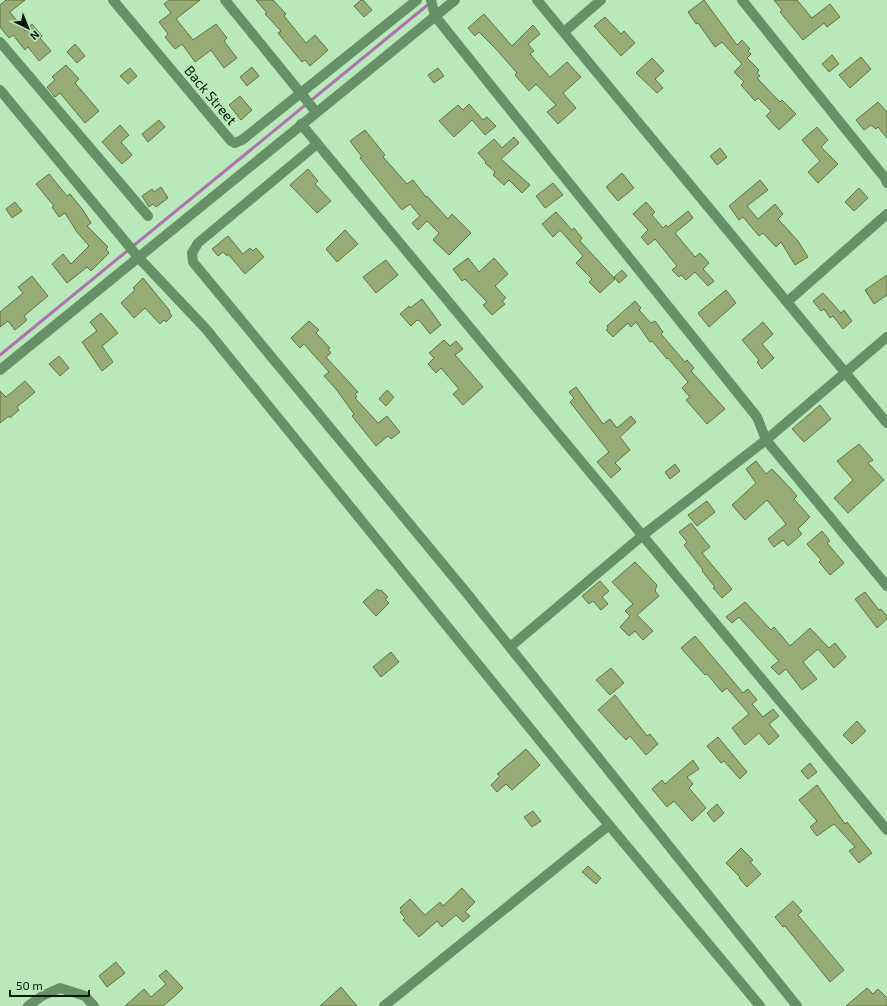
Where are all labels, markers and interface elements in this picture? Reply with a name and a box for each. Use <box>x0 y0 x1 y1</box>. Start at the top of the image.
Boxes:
north arrow <box>8 8 48 48</box>
text: N <box>28 28 43 43</box>
street label: Back Street <box>181 62 241 128</box>
scale bar <box>10 972 89 998</box>
text: 50 m <box>16 978 43 992</box>

